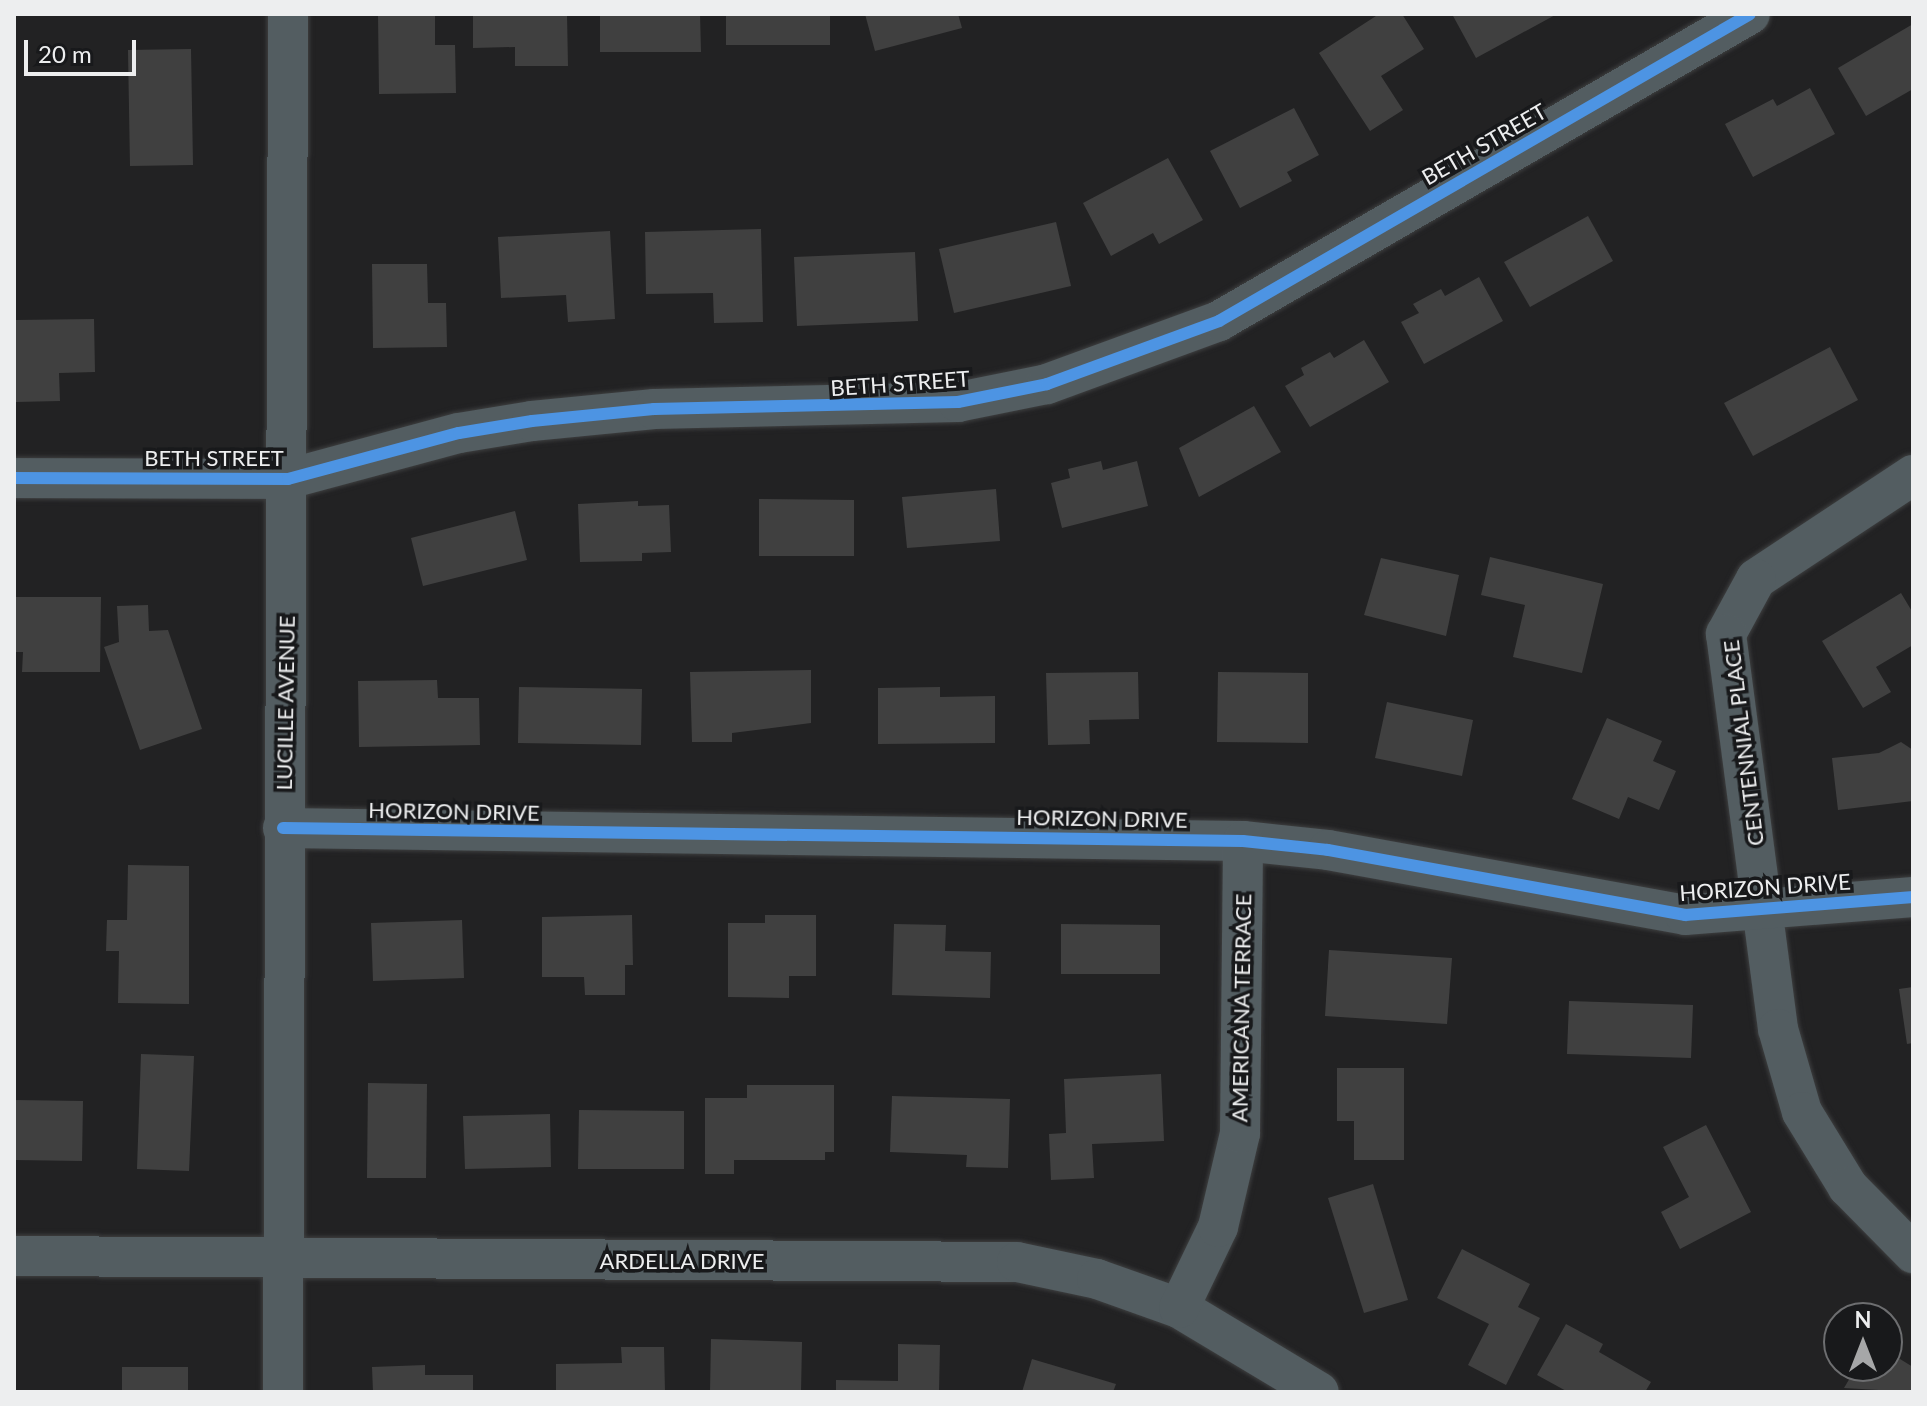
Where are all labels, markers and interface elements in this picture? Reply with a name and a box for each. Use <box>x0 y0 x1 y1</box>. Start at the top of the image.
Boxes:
scale bar <box>28 24 140 74</box>
text: 20 m <box>38 39 92 68</box>
street label: BETH STREET <box>1417 98 1551 190</box>
street label: BETH STREET <box>830 365 970 401</box>
street label: BETH STREET <box>144 445 284 471</box>
street label: LUCILLE AVENUE <box>270 615 300 791</box>
street label: CENTENNIAL PLACE <box>1717 638 1769 848</box>
street label: HORIZON DRIVE <box>368 796 540 826</box>
street label: HORIZON DRIVE <box>1016 803 1188 833</box>
street label: HORIZON DRIVE <box>1679 868 1851 906</box>
street label: AMERICANA TERRACE <box>1226 893 1256 1123</box>
street label: ARDELLA DRIVE <box>599 1248 765 1274</box>
north arrow <box>1823 1302 1903 1382</box>
text: N <box>1855 1306 1871 1333</box>

